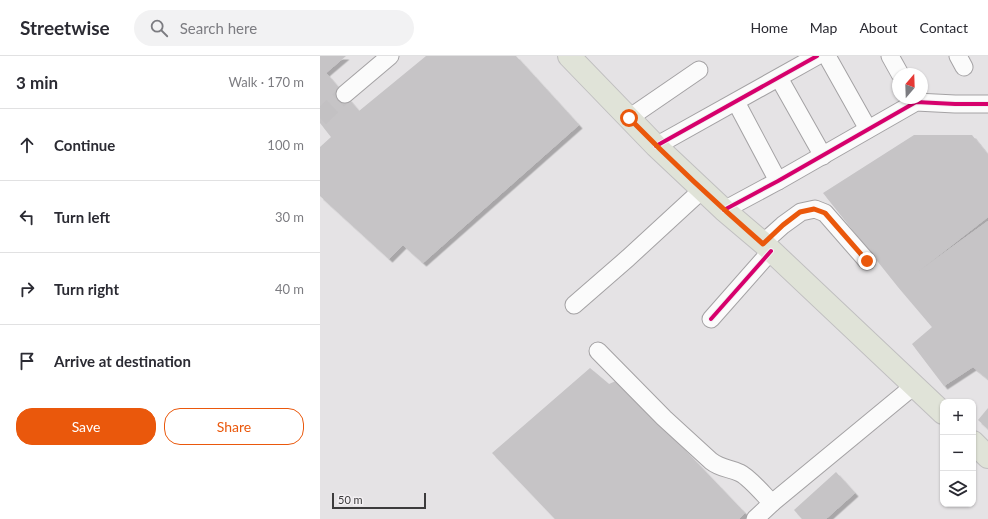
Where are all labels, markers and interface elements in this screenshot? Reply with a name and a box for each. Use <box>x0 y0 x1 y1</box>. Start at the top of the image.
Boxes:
search box <box>134 10 414 46</box>
text: Streetwise <box>20 16 110 39</box>
icon: search <box>148 17 170 39</box>
text: Search here <box>180 19 257 37</box>
text: Home <box>750 19 788 36</box>
text: Map <box>810 19 837 36</box>
text: About <box>859 19 897 36</box>
text: Contact <box>919 19 968 36</box>
north arrow <box>892 68 928 104</box>
text: 3 min <box>16 72 58 93</box>
text: Walk · 170 m <box>228 74 304 90</box>
route start <box>620 109 638 127</box>
icon: ahead <box>16 134 38 156</box>
text: Continue <box>54 136 115 154</box>
text: 100 m <box>267 137 304 153</box>
icon: left <box>16 206 38 228</box>
text: Turn left <box>54 208 110 226</box>
text: 30 m <box>275 209 304 225</box>
route end <box>858 252 876 270</box>
icon: right <box>16 278 38 300</box>
text: Turn right <box>54 280 119 298</box>
text: 40 m <box>275 281 304 297</box>
icon: arrive <box>16 350 38 372</box>
text: Arrive at destination <box>54 352 191 370</box>
map controls <box>940 399 976 507</box>
button: + <box>940 399 976 435</box>
button: Save <box>16 408 156 445</box>
button: Share <box>164 408 304 445</box>
button: − <box>940 435 976 471</box>
button: layers <box>940 471 976 507</box>
scale bar <box>332 491 426 510</box>
text: 50 m <box>338 493 363 506</box>

